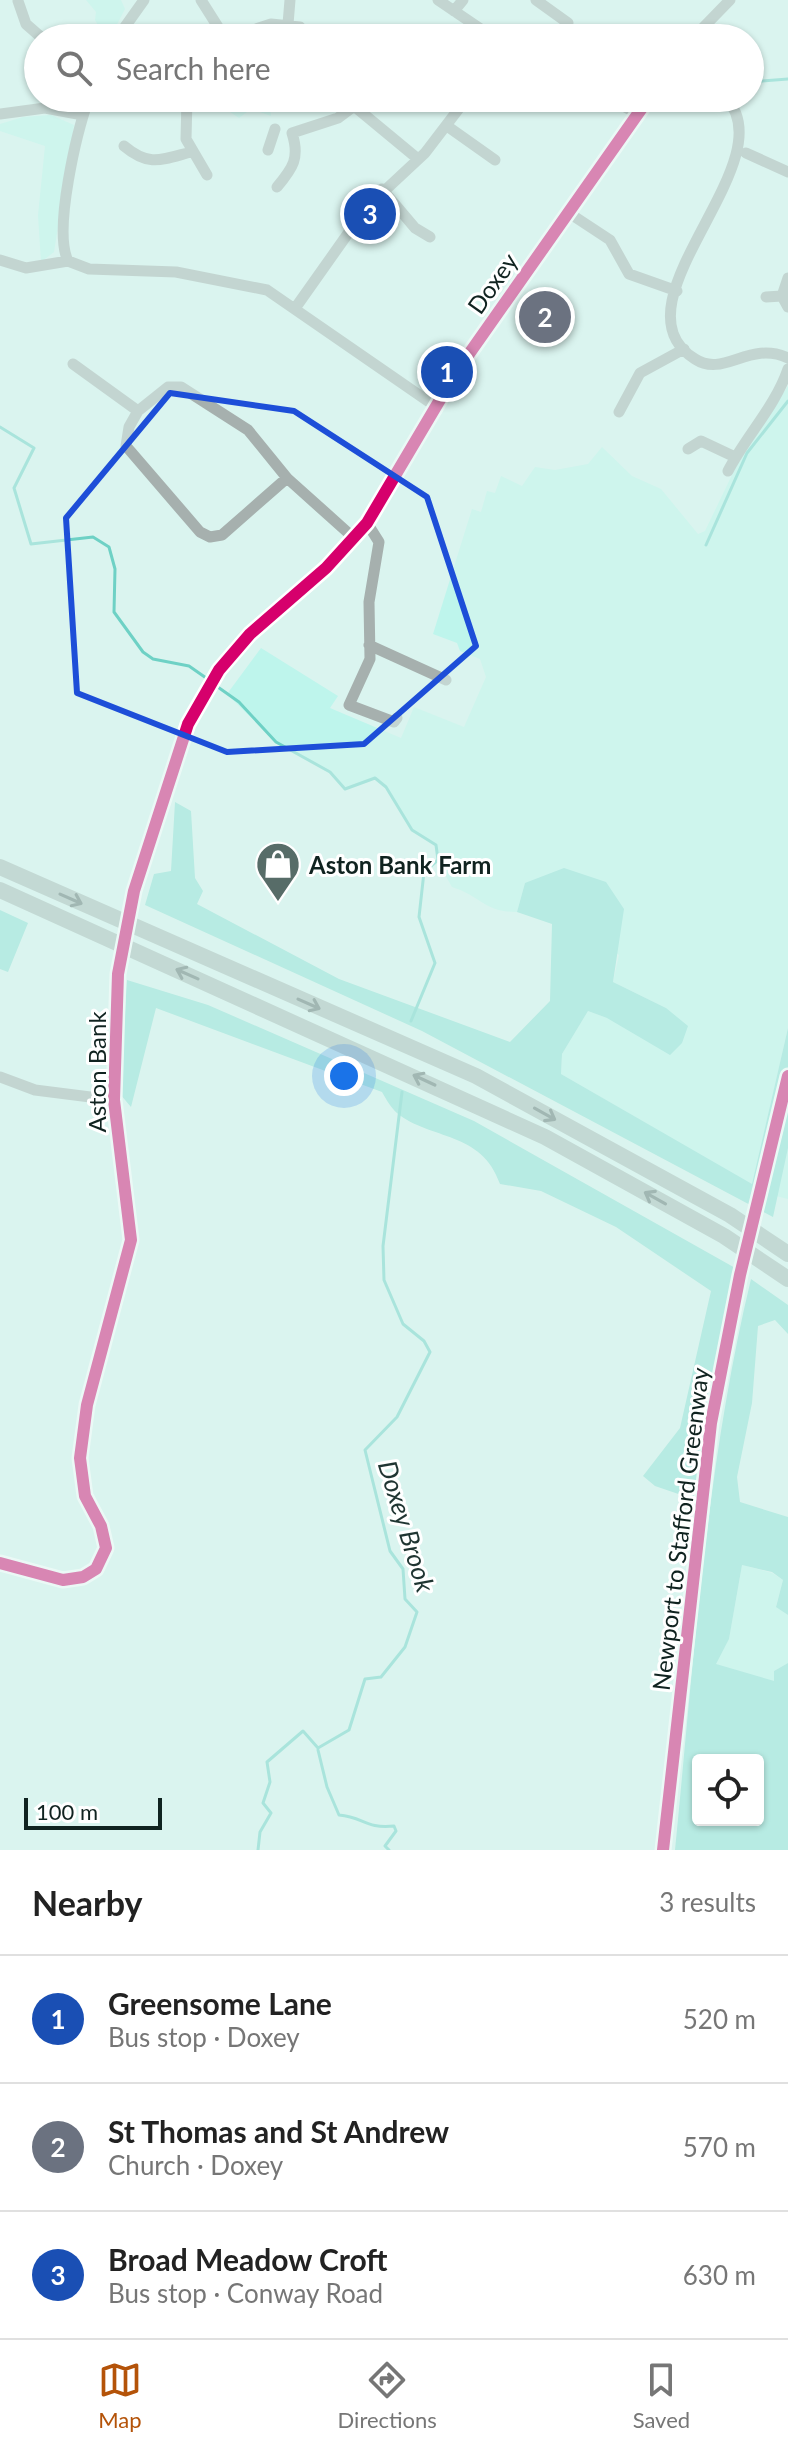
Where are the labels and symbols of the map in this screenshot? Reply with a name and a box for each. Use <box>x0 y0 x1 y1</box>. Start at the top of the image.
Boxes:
pin: 3 <box>344 184 396 244</box>
street label: Doxey <box>461 247 524 319</box>
pin: 2 <box>519 287 571 347</box>
pin: 1 <box>421 342 473 402</box>
shop icon: Aston Bank Farm <box>254 840 302 903</box>
place label: Aston Bank Farm <box>308 850 491 879</box>
one-way arrow <box>59 892 83 907</box>
one-way arrow <box>175 965 200 980</box>
one-way arrow <box>296 997 321 1012</box>
street label: Aston Bank <box>82 1011 111 1133</box>
your location <box>324 1056 364 1096</box>
one-way arrow <box>412 1072 436 1087</box>
one-way arrow <box>532 1106 556 1122</box>
one-way arrow <box>644 1190 668 1205</box>
street label: Newport to Stafford Greenway <box>646 1365 714 1692</box>
water label: Doxey Brook <box>372 1456 442 1596</box>
scale bar <box>24 1794 162 1830</box>

